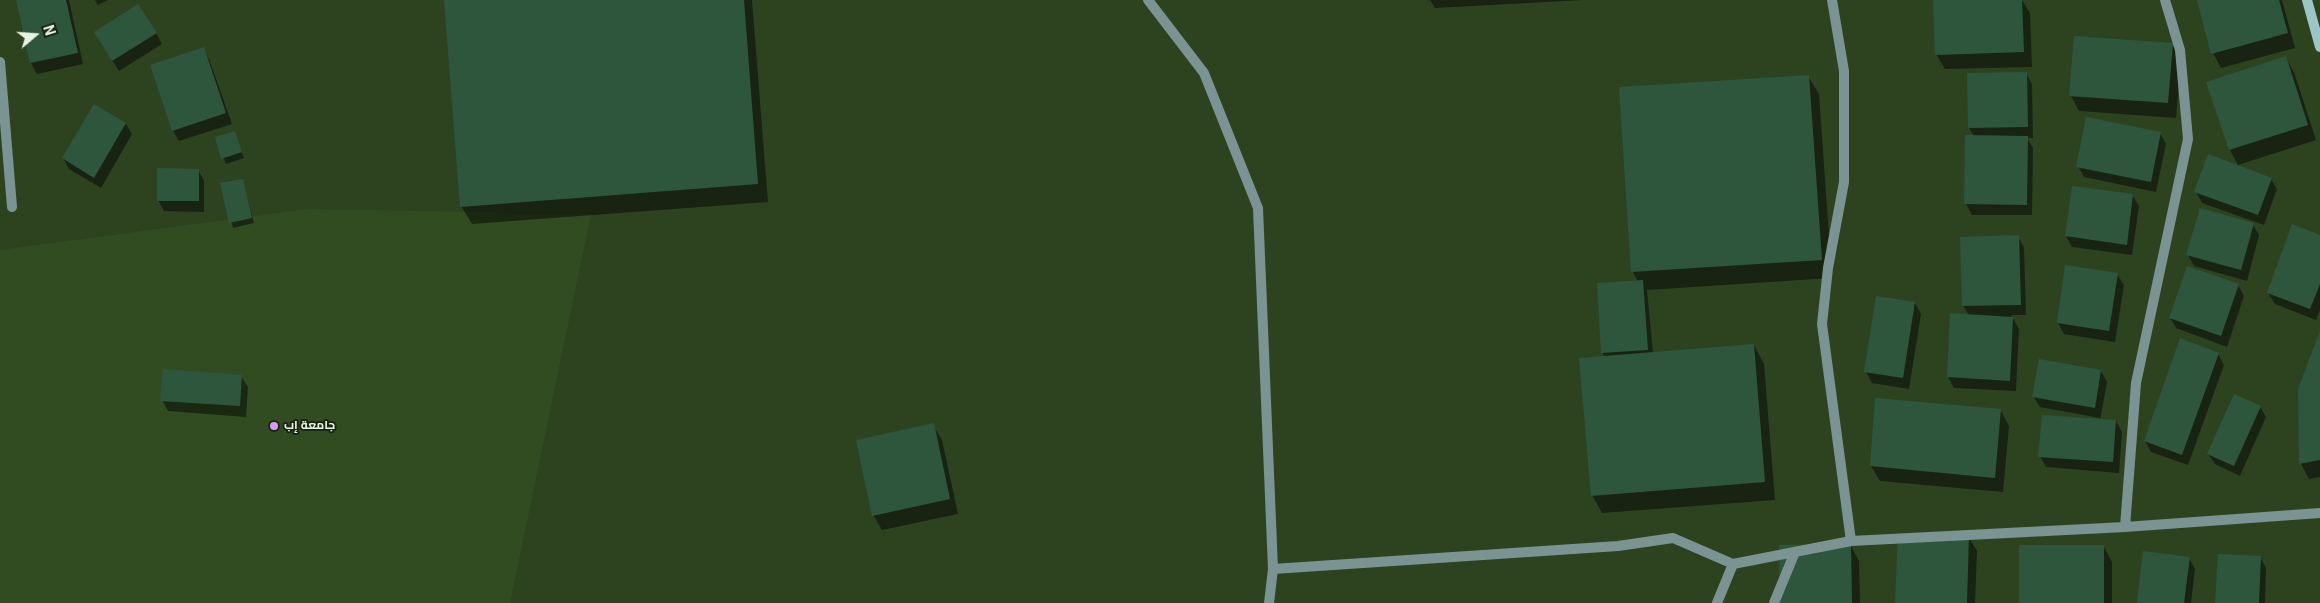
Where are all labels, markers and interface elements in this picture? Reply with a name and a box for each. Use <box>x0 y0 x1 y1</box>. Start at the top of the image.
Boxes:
north arrow <box>10 10 60 60</box>
text: N <box>40 23 58 38</box>
place label: جامعة إب <box>284 419 335 433</box>
marker: جامعة إب <box>268 420 280 432</box>

